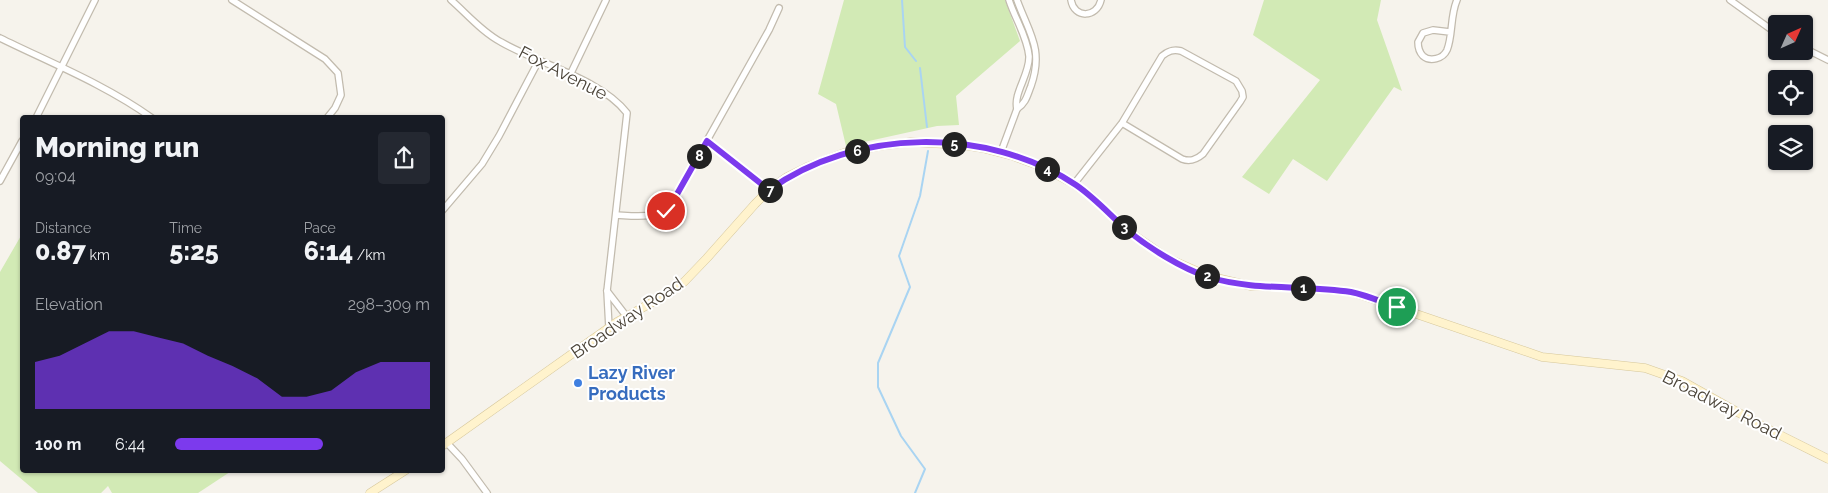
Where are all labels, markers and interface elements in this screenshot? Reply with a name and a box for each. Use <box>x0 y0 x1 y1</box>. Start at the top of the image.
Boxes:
north arrow <box>1768 15 1812 60</box>
map controls <box>1768 15 1813 170</box>
street label: Fox Avenue <box>515 41 611 104</box>
button: locate <box>1768 70 1813 115</box>
button: layers <box>1768 125 1813 170</box>
text: Morning run <box>35 131 199 164</box>
button: share <box>378 132 430 184</box>
pin: 5 <box>942 132 966 156</box>
text: 5 <box>951 136 958 152</box>
pin: 6 <box>844 138 870 164</box>
text: 6 <box>853 143 862 159</box>
pin: 8 <box>686 144 712 168</box>
text: 8 <box>695 148 704 164</box>
pin: 4 <box>1034 156 1060 182</box>
text: 4 <box>1044 161 1052 177</box>
text: 09:04 <box>35 167 76 186</box>
pin: 7 <box>758 178 782 202</box>
text: 7 <box>767 182 774 198</box>
pin <box>645 190 687 232</box>
icon: check <box>652 197 680 225</box>
pin: 3 <box>1112 214 1136 240</box>
text: 3 <box>1121 219 1128 235</box>
text: Distance <box>35 220 91 236</box>
text: Time <box>169 220 202 236</box>
text: Pace <box>304 220 336 236</box>
text: 0.87 <box>35 236 86 266</box>
text: 5:25 <box>169 236 219 266</box>
text: 6:14 <box>304 236 353 266</box>
text: km <box>86 247 110 263</box>
text: /km <box>353 247 385 263</box>
pin: 2 <box>1194 264 1220 288</box>
text: 2 <box>1204 268 1211 284</box>
street label: Broadway Road <box>567 272 687 363</box>
pin: 1 <box>1290 276 1316 300</box>
text: 1 <box>1300 280 1307 296</box>
pin <box>1376 286 1418 328</box>
icon: arrive <box>1383 293 1411 321</box>
text: Elevation <box>35 295 103 314</box>
text: 298–309 m <box>348 295 430 314</box>
place label: Lazy River Products <box>588 362 675 404</box>
street label: Broadway Road <box>1659 366 1785 444</box>
marker: Lazy River Products <box>572 377 584 389</box>
text: 100 m <box>35 435 81 454</box>
text: 6:44 <box>115 435 145 454</box>

